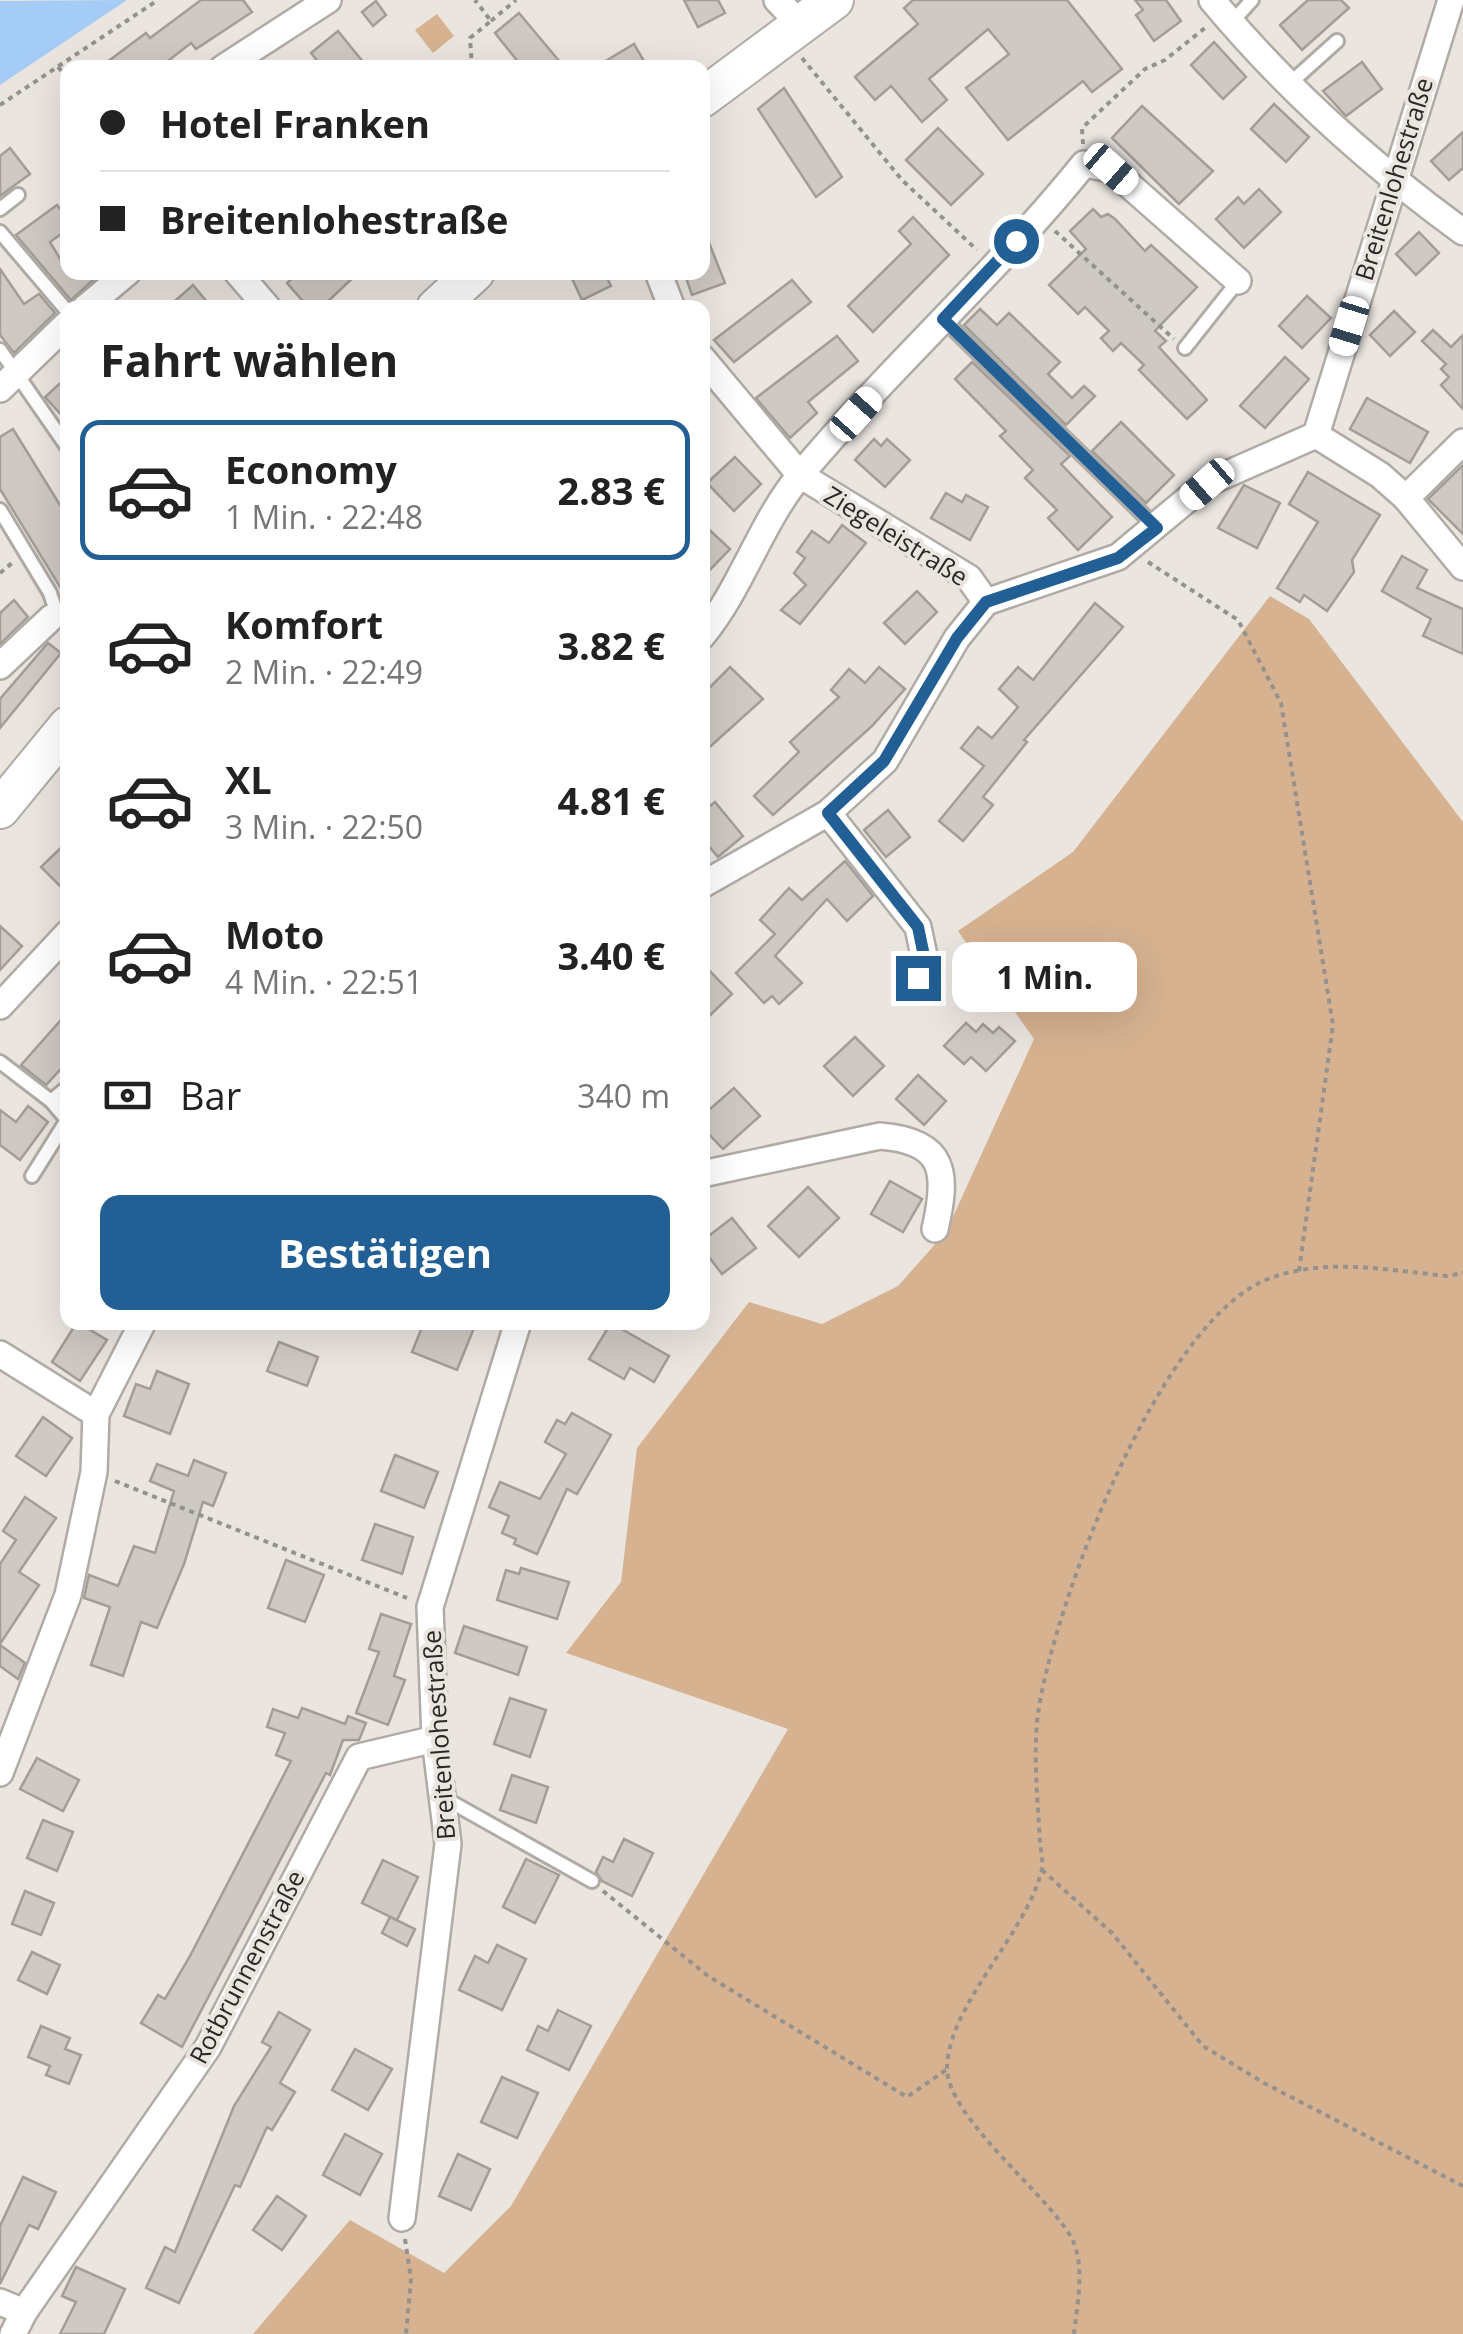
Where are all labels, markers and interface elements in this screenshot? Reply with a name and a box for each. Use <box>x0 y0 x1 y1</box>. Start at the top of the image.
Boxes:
street label: Breitenlohestraße <box>1346 73 1440 284</box>
text: Hotel Franken <box>160 97 430 149</box>
car <box>1079 138 1143 200</box>
text: Breitenlohestraße <box>160 193 508 245</box>
route start <box>994 219 1039 264</box>
car <box>1326 293 1372 359</box>
text: Fahrt wählen <box>100 329 398 390</box>
car <box>825 382 887 446</box>
text: Economy <box>225 443 397 495</box>
icon: car <box>105 445 195 535</box>
car <box>1175 453 1239 515</box>
text: 2.83 € <box>557 464 665 516</box>
street label: Ziegeleistraße <box>818 477 975 593</box>
text: 1 Min. · 22:48 <box>225 495 423 538</box>
text: Komfort <box>225 598 383 650</box>
icon: car <box>105 600 195 690</box>
text: 3.82 € <box>557 619 665 671</box>
text: 2 Min. · 22:49 <box>225 650 423 693</box>
text: XL <box>225 753 272 805</box>
icon: car <box>105 755 195 845</box>
text: 4.81 € <box>557 774 665 826</box>
text: 3 Min. · 22:50 <box>225 805 423 848</box>
text: Moto <box>225 908 324 960</box>
icon: car <box>105 910 195 1000</box>
text: 3.40 € <box>557 929 665 981</box>
callout: 1 Min. <box>953 943 1138 1013</box>
text: 1 Min. <box>996 955 1093 998</box>
route end <box>896 956 941 1001</box>
text: 4 Min. · 22:51 <box>225 960 423 1003</box>
icon: cash <box>100 1068 155 1123</box>
text: Bar <box>180 1069 241 1121</box>
text: 340 m <box>577 1074 670 1117</box>
button: Bestätigen <box>100 1195 670 1310</box>
street label: Breitenlohestraße <box>414 1629 462 1841</box>
street label: Rotbrunnenstraße <box>181 1864 312 2069</box>

